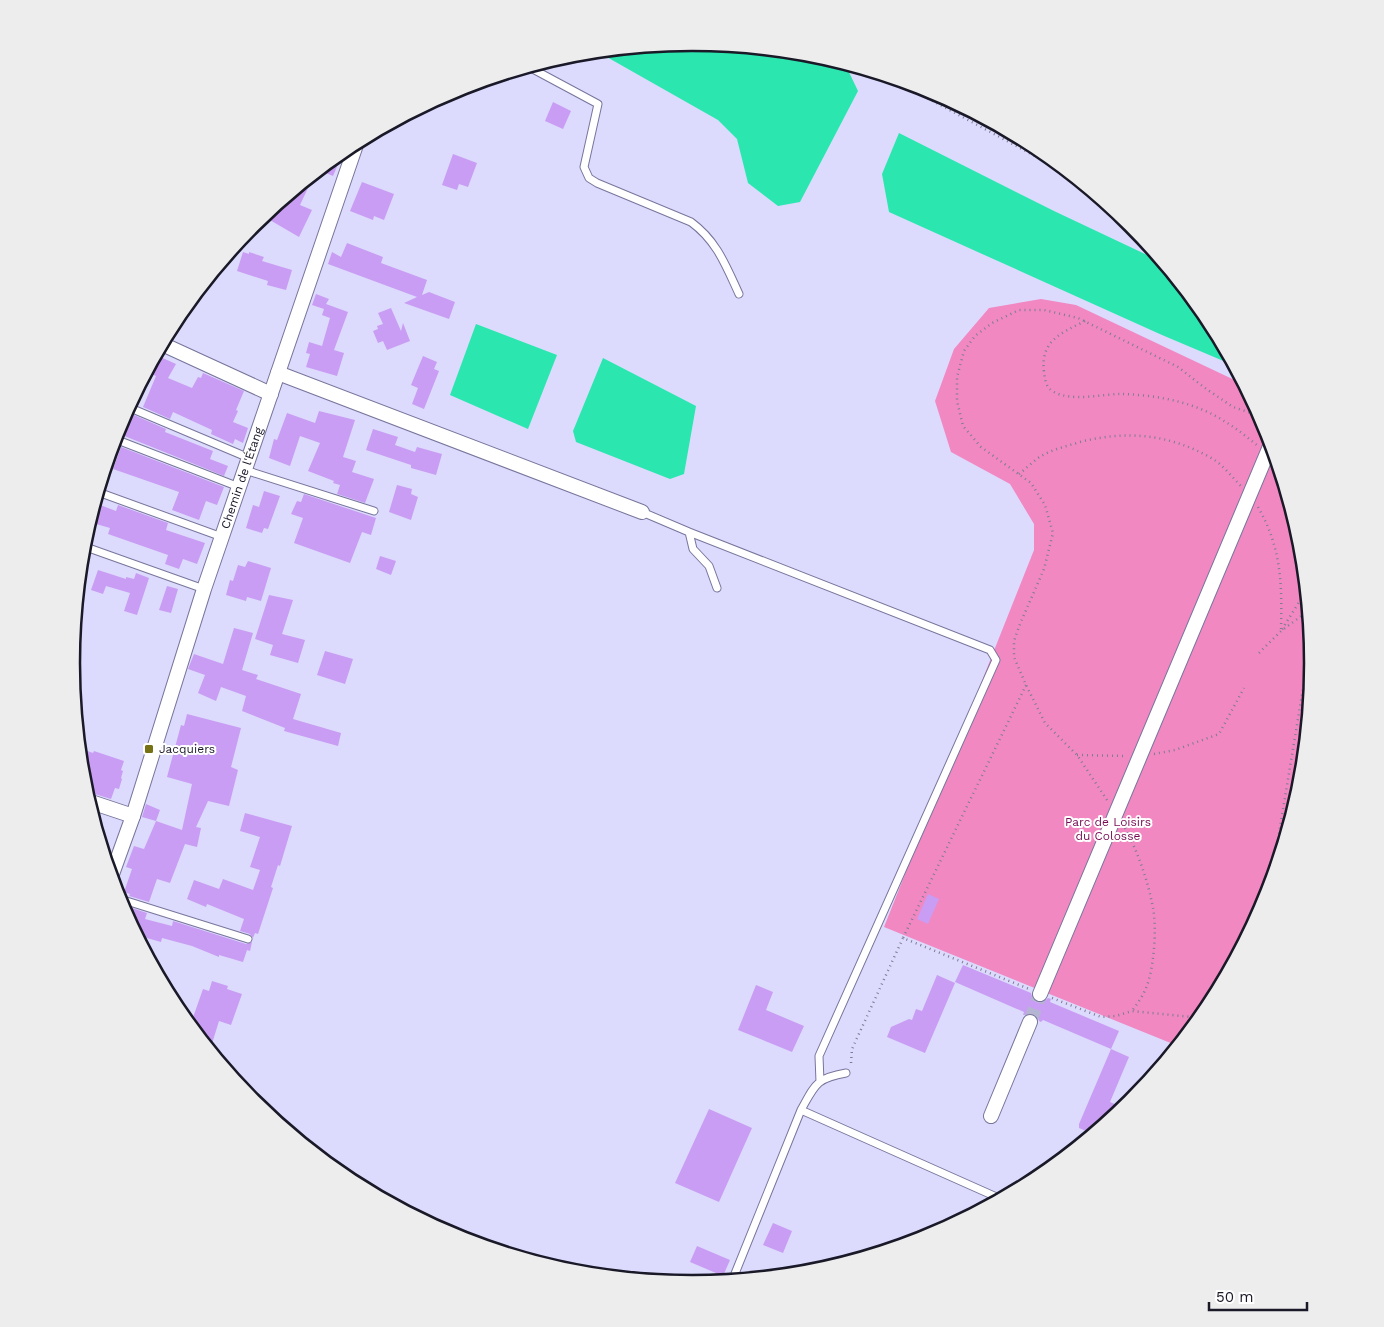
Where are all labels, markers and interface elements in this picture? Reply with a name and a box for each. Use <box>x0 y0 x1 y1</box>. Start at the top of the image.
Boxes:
street label: Chemin de l'Étang <box>218 425 266 531</box>
place label: Jacquiers <box>159 742 215 756</box>
marker: Jacquiers <box>143 743 155 755</box>
park label: Parc de Loisirs du Colosse <box>1065 815 1151 843</box>
scale bar <box>1209 1280 1306 1312</box>
text: 50 m <box>1216 1288 1253 1306</box>

